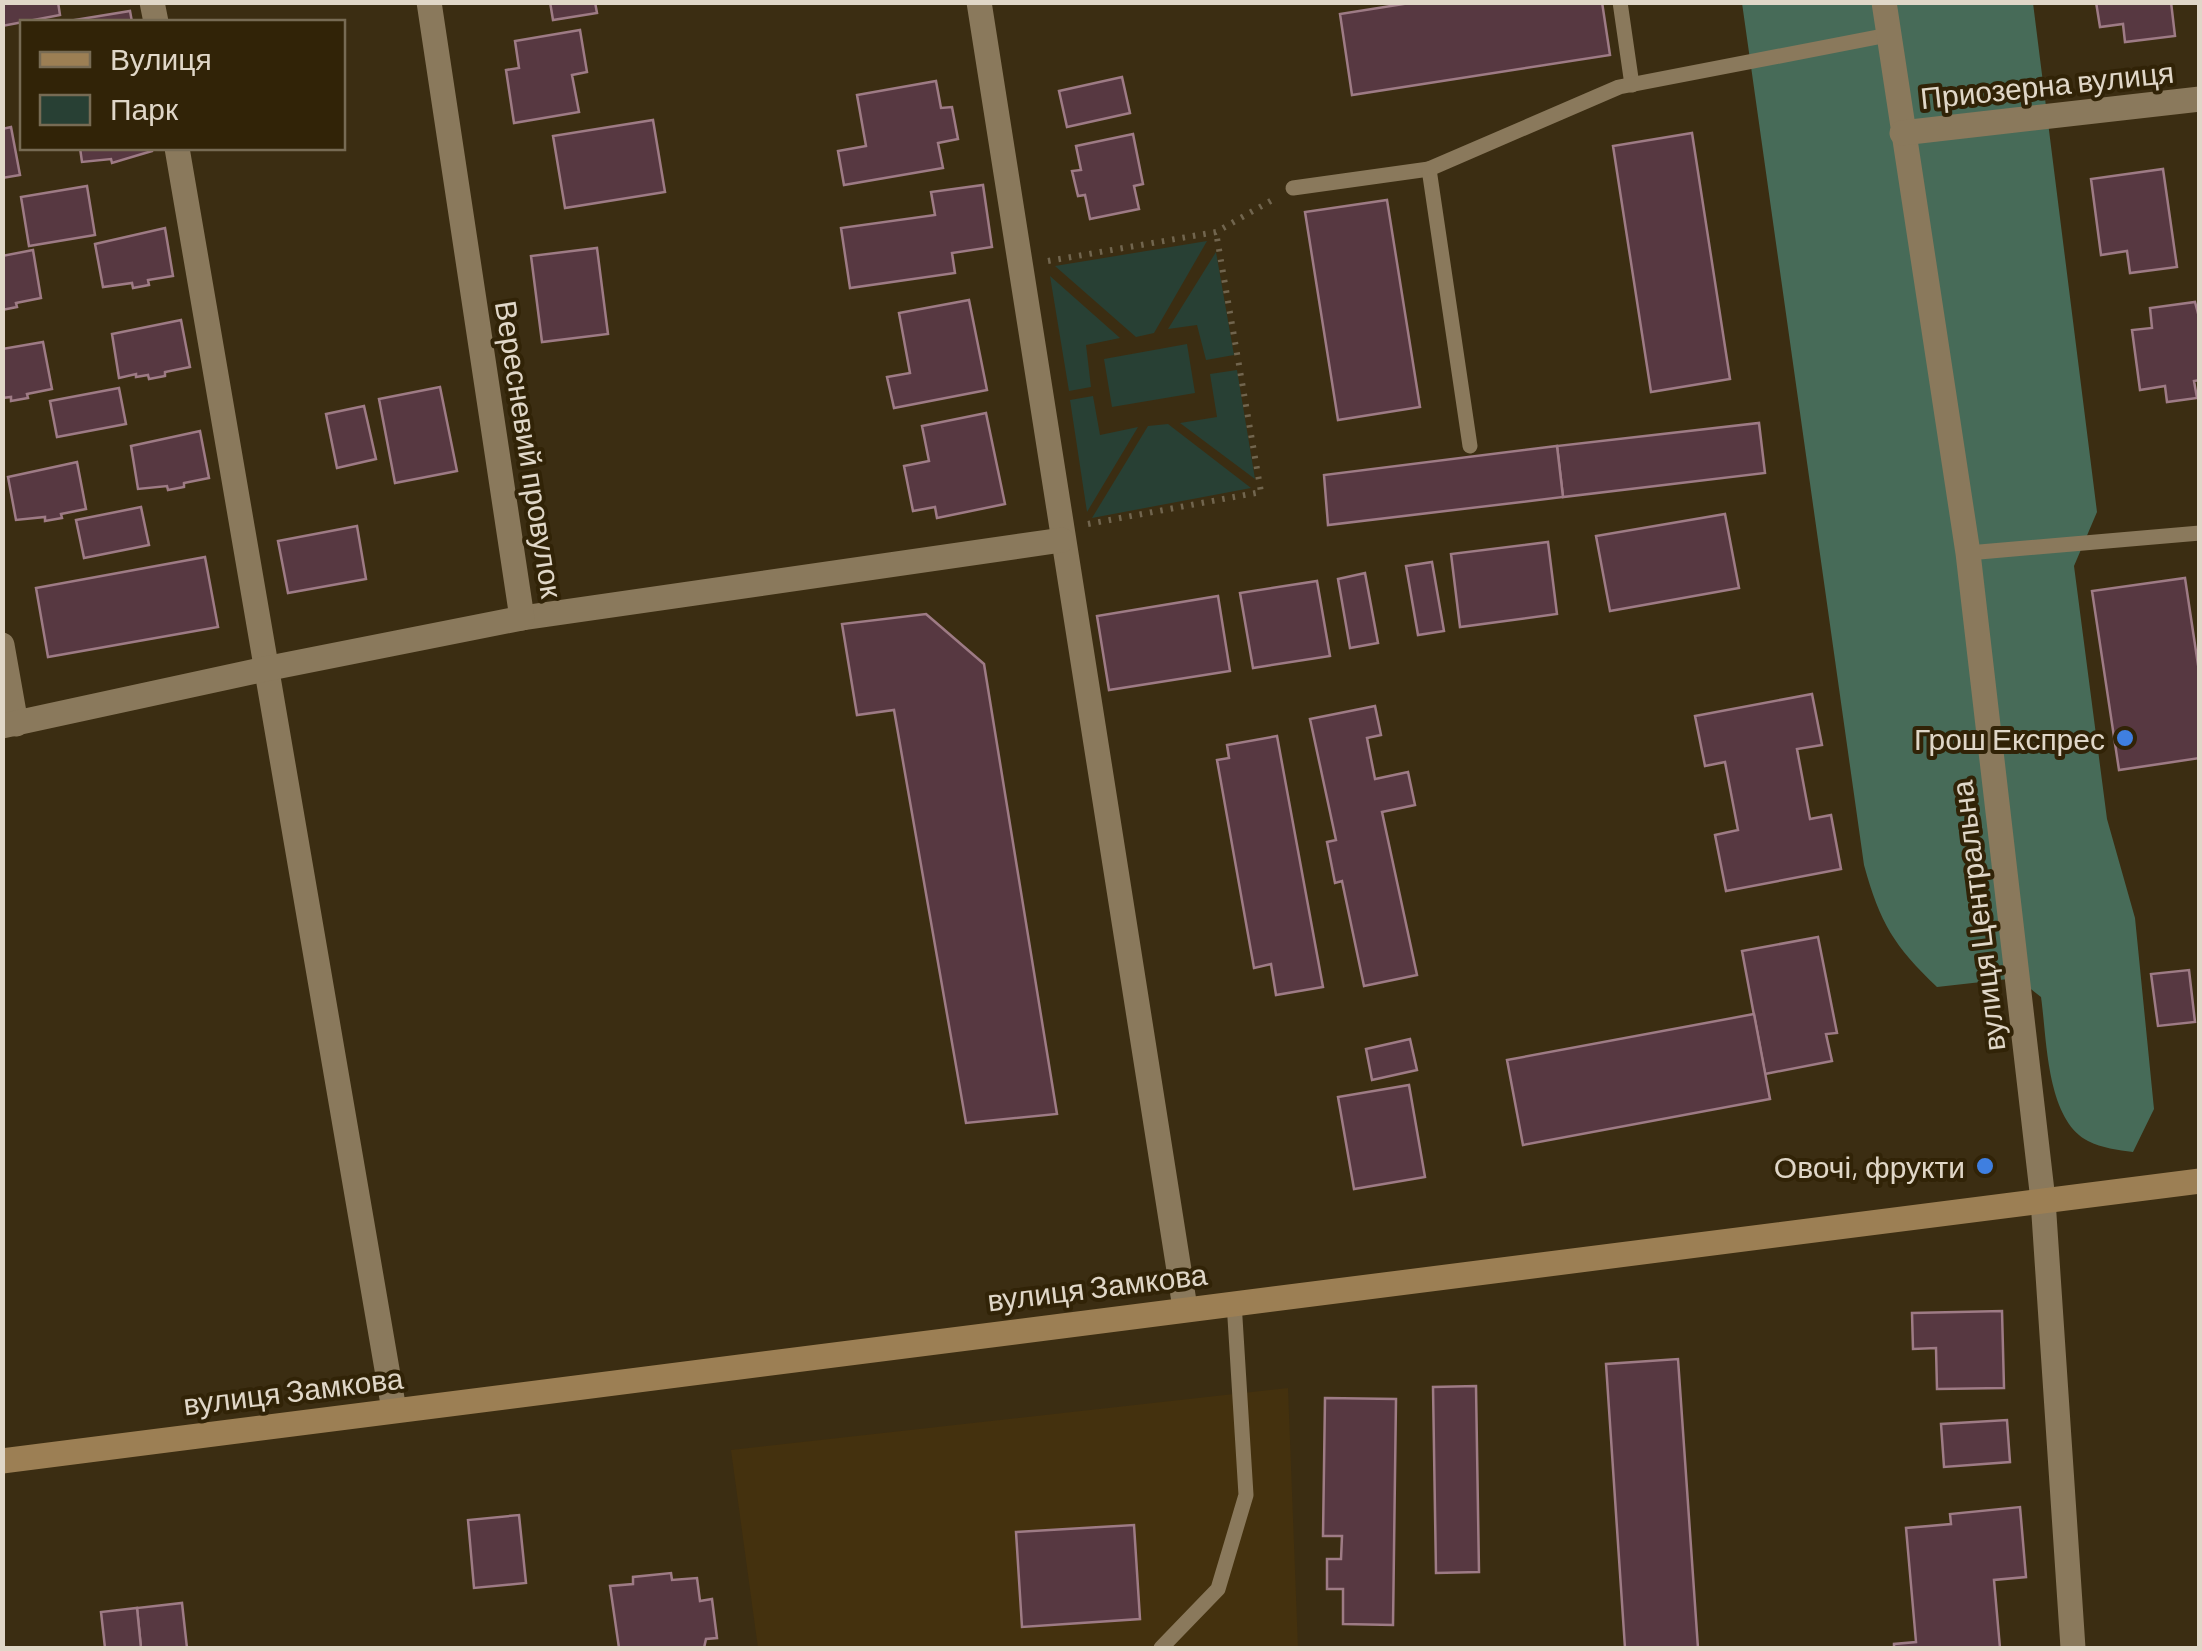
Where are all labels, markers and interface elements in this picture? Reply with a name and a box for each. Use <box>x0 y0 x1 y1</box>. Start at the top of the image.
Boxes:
legend <box>20 20 345 150</box>
text: Вулиця <box>110 40 212 76</box>
street label: Приозерна вулиця <box>1918 53 2176 115</box>
text: Парк <box>110 90 179 126</box>
street label: Вересневий провулок <box>489 298 571 601</box>
place label: Грош Експрес <box>1914 720 2105 756</box>
marker: Грош Експрес <box>2114 727 2136 749</box>
street label: вулиця Центральна <box>1943 778 2011 1053</box>
place label: Овочі, фрукти <box>1774 1148 1965 1184</box>
marker: Овочі, фрукти <box>1974 1155 1996 1177</box>
street label: вулиця Замкова <box>985 1255 1209 1317</box>
street label: вулиця Замкова <box>181 1359 405 1421</box>

